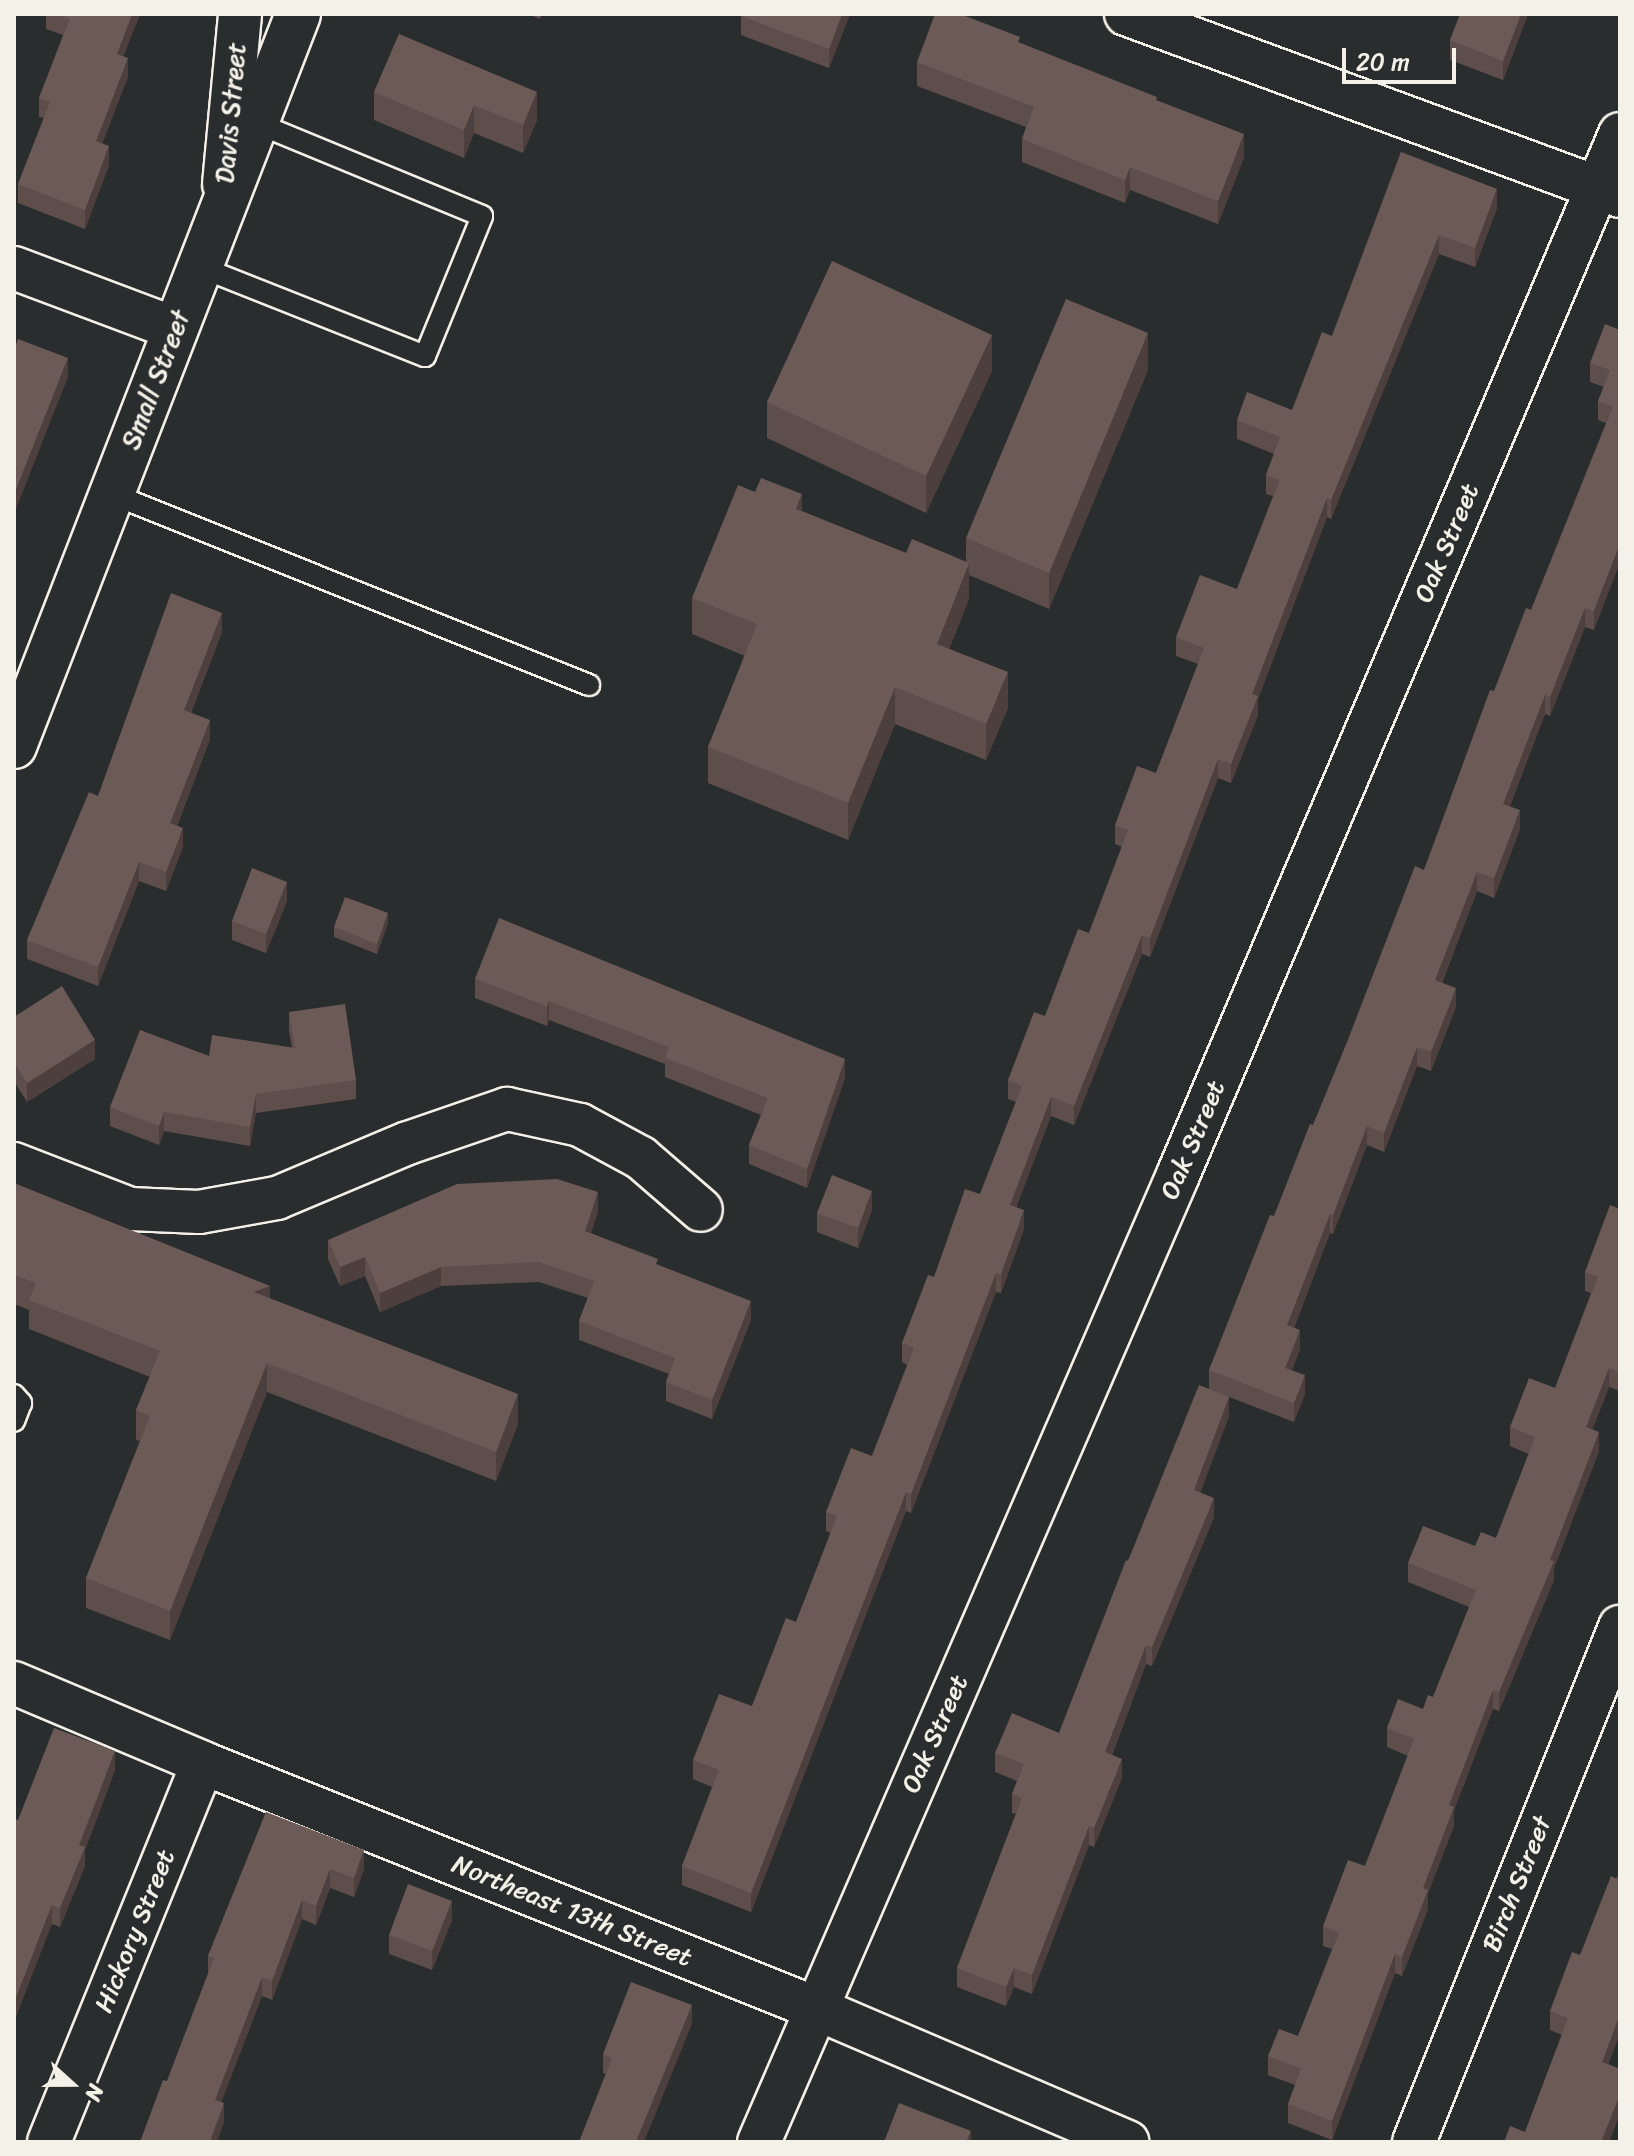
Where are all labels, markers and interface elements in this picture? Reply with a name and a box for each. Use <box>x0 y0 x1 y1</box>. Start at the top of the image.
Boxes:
scale bar <box>1346 32 1460 82</box>
street label: Davis Street <box>209 41 253 185</box>
text: 20 m <box>1356 41 1410 83</box>
street label: Small Street <box>115 306 197 454</box>
street label: Oak Street <box>1408 479 1486 607</box>
street label: Oak Street <box>1154 1076 1232 1204</box>
street label: Oak Street <box>895 1670 975 1798</box>
street label: Birch Street <box>1476 1812 1558 1956</box>
street label: Hickory Street <box>88 1845 182 2017</box>
street label: Northeast 13th Street <box>447 1849 697 1973</box>
north arrow <box>32 2044 112 2124</box>
text: N <box>74 2079 116 2107</box>

